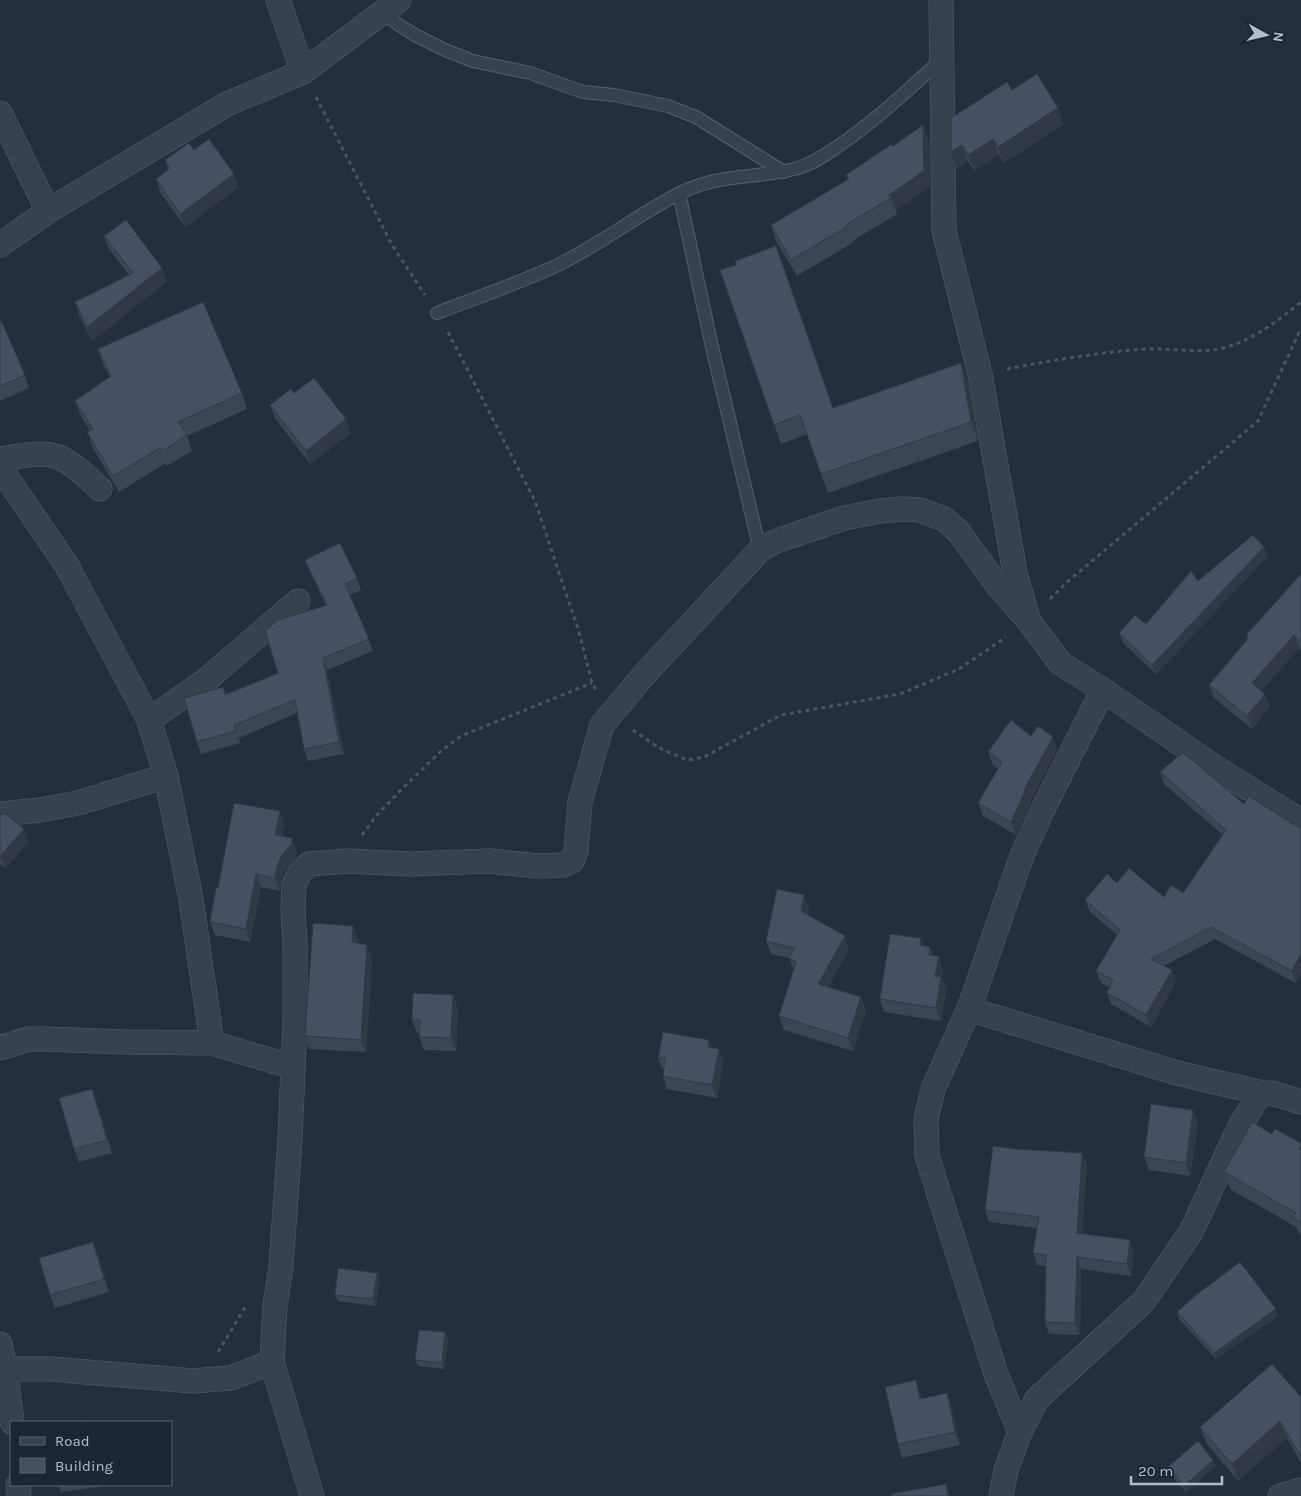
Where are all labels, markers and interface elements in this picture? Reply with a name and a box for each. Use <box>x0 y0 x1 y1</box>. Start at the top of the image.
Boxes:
north arrow <box>1241 10 1291 60</box>
text: N <box>1269 31 1287 43</box>
legend <box>10 1421 172 1486</box>
text: Road <box>55 1432 90 1450</box>
scale bar <box>1131 1454 1222 1486</box>
text: Building <box>55 1457 113 1475</box>
text: 20 m <box>1138 1462 1173 1480</box>

